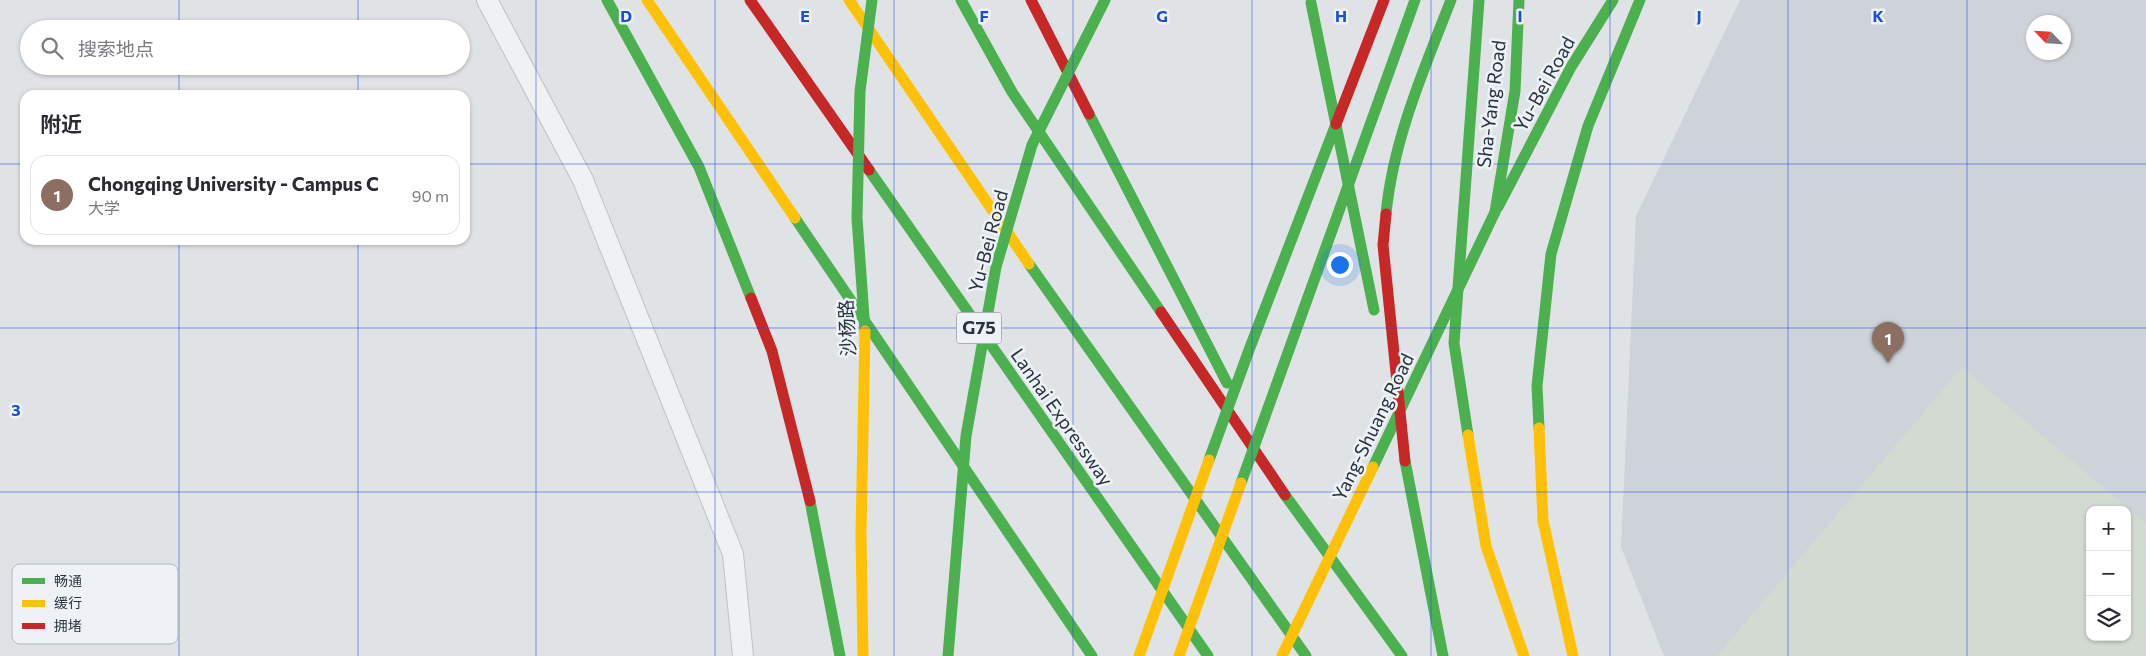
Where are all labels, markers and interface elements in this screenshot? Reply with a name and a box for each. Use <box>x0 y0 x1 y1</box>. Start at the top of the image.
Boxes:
text: D <box>620 6 632 25</box>
text: E <box>800 6 810 25</box>
text: F <box>979 6 989 25</box>
text: G <box>1156 6 1168 25</box>
text: H <box>1335 6 1347 25</box>
text: I <box>1517 6 1523 25</box>
text: J <box>1696 6 1702 25</box>
text: K <box>1872 6 1884 25</box>
north arrow <box>2026 15 2071 60</box>
search box <box>20 20 470 75</box>
street label: Yu-Bei Road <box>1508 32 1579 135</box>
icon: search <box>38 34 66 62</box>
text: 搜索地点 <box>78 37 154 60</box>
street label: Sha-Yang Road <box>1471 39 1510 169</box>
text: 附近 <box>40 111 82 136</box>
text: Chongqing University - Campus C <box>88 172 379 195</box>
text: 1 <box>53 186 61 205</box>
text: 90 m <box>412 186 449 205</box>
street label: Yu-Bei Road <box>963 187 1012 295</box>
text: 大学 <box>88 198 120 217</box>
your location <box>1327 252 1353 278</box>
street label: 沙杨路 <box>834 299 859 357</box>
road number: G75 <box>956 312 1002 343</box>
pin: 1 <box>1872 322 1904 363</box>
street label: Lanhai Expressway <box>1006 344 1119 490</box>
street label: Yang-Shuang Road <box>1327 349 1418 504</box>
text: 3 <box>11 400 21 419</box>
map controls <box>2086 506 2131 641</box>
button: + <box>2086 506 2131 551</box>
button: − <box>2086 551 2131 596</box>
legend <box>12 564 178 644</box>
text: 畅通 <box>54 572 82 589</box>
text: 缓行 <box>54 594 82 611</box>
button: layers <box>2086 596 2131 641</box>
text: 拥堵 <box>54 617 82 634</box>

